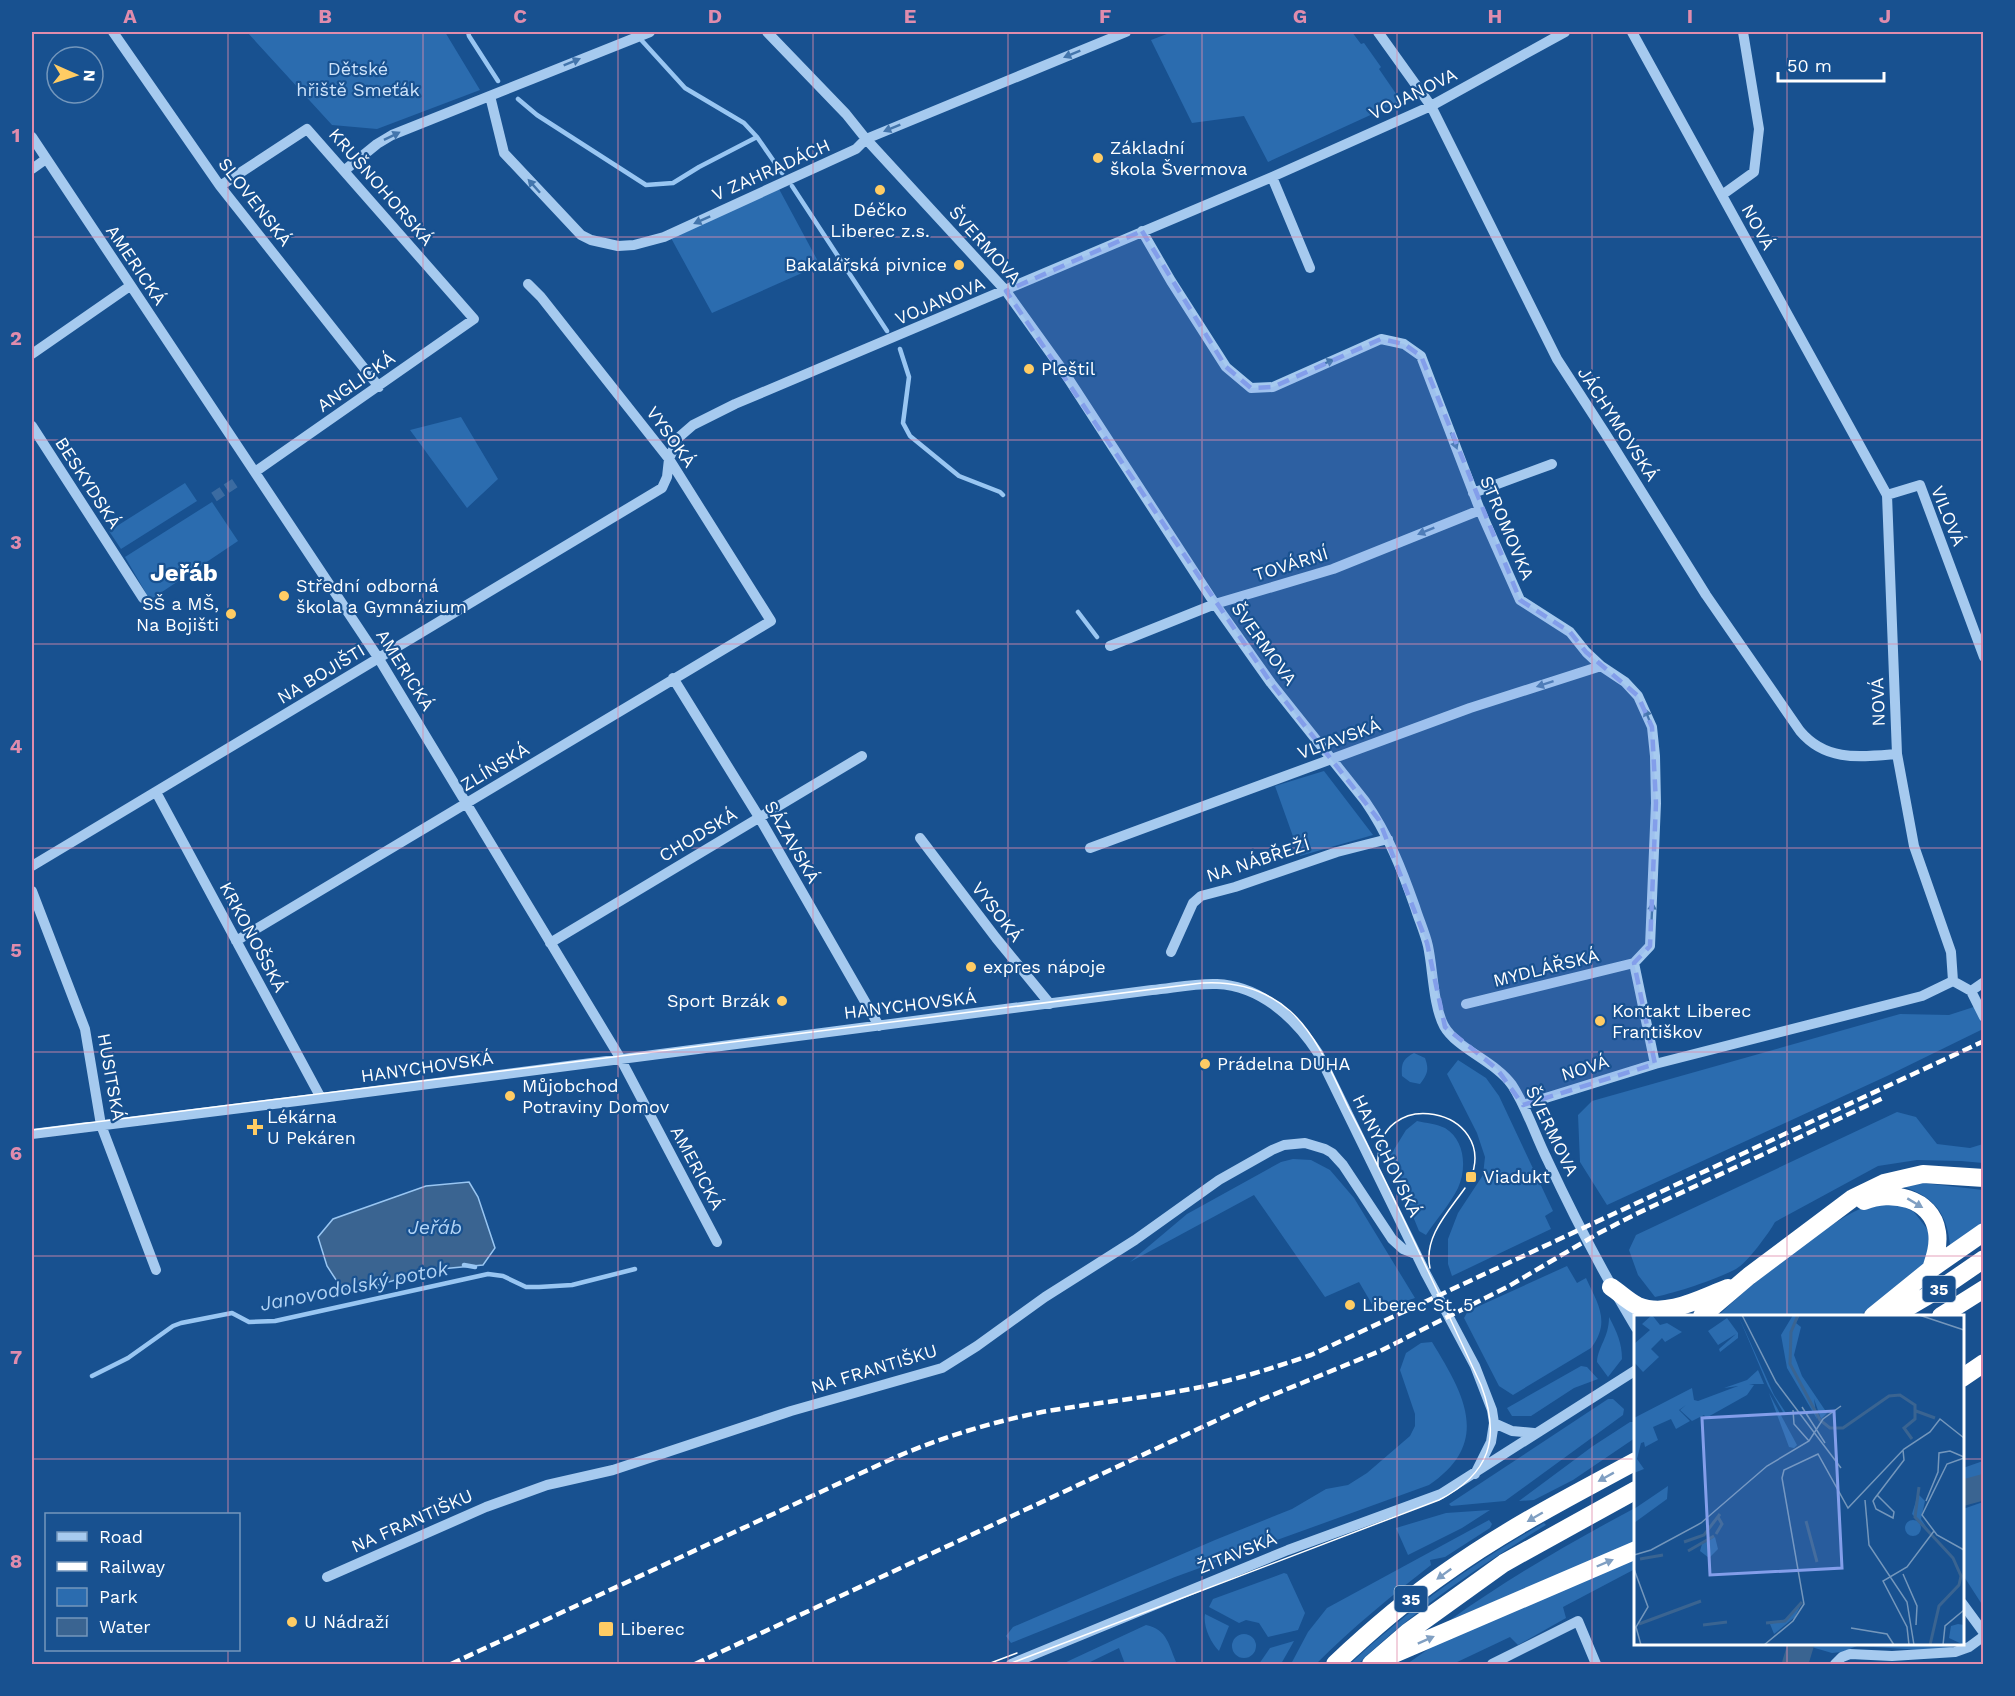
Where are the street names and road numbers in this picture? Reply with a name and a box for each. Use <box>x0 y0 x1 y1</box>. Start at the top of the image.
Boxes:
street label: VOJANOVA <box>1365 63 1460 124</box>
street label: KRUŠNOHORSKÁ <box>325 124 438 250</box>
street label: V ZAHRADÁCH <box>708 134 833 205</box>
street label: SLOVENSKÁ <box>214 153 297 250</box>
street label: NOVÁ <box>1737 200 1780 253</box>
street label: ŠVERMOVA <box>945 201 1026 288</box>
street label: AMERICKÁ <box>102 221 171 309</box>
street label: VOJANOVA <box>892 272 988 329</box>
street label: ANGLICKÁ <box>313 347 399 416</box>
street label: JÁCHYMOVSKÁ <box>1574 363 1663 485</box>
street label: VYSOKÁ <box>642 402 701 471</box>
street label: BESKYDSKÁ <box>51 433 126 532</box>
street label: STROMOVKA <box>1476 473 1539 583</box>
street label: VILOVÁ <box>1927 483 1970 549</box>
street label: TOVÁRNÍ <box>1251 542 1331 585</box>
street label: ŠVERMOVA <box>1227 598 1302 689</box>
street label: AMERICKÁ <box>372 625 439 714</box>
street label: NA BOJIŠTI <box>273 639 368 708</box>
street label: NOVÁ <box>1866 677 1889 727</box>
street label: VLTAVSKÁ <box>1294 714 1383 763</box>
street label: ZLÍNSKÁ <box>457 738 533 795</box>
street label: SÁZAVSKÁ <box>760 797 825 887</box>
street label: CHODSKÁ <box>655 803 741 866</box>
street label: NA NÁBŘEŽÍ <box>1203 833 1312 886</box>
street label: KRKONOŠSKÁ <box>216 878 291 996</box>
street label: VYSOKÁ <box>967 878 1027 946</box>
street label: MYDLÁŘSKÁ <box>1491 944 1601 991</box>
street label: HANYCHOVSKÁ <box>842 986 978 1023</box>
street label: HUSITSKÁ <box>93 1032 130 1122</box>
street label: HANYCHOVSKÁ <box>359 1047 495 1086</box>
street label: NOVÁ <box>1558 1050 1611 1085</box>
street label: ŠVERMOVA <box>1522 1082 1583 1179</box>
street label: HANYCHOVSKÁ <box>1349 1091 1426 1221</box>
street label: AMERICKÁ <box>667 1122 728 1213</box>
road number: 35 <box>1922 1276 1956 1302</box>
street label: NA FRANTIŠKU <box>808 1339 939 1398</box>
street label: NA FRANTIŠKU <box>348 1484 476 1557</box>
street label: ŽITAVSKÁ <box>1194 1527 1280 1578</box>
road number: 35 <box>1394 1586 1428 1612</box>

